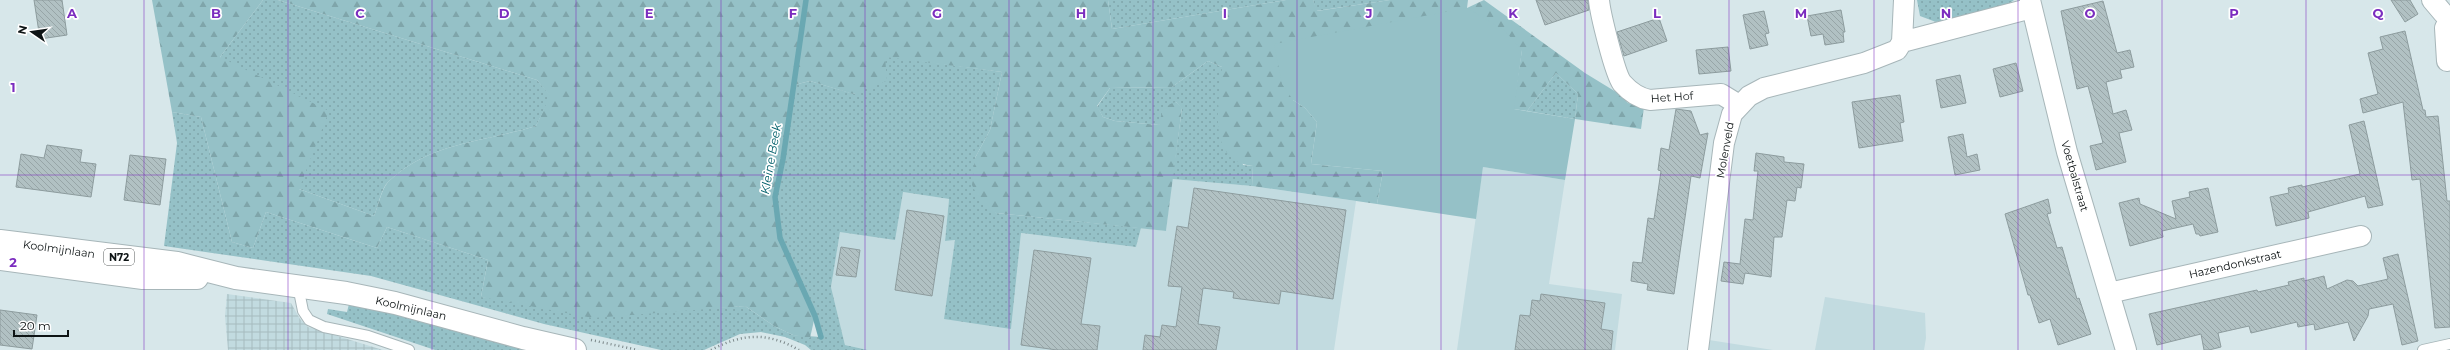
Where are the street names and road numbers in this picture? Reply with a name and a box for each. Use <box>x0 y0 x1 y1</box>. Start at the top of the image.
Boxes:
street label: Het Hof <box>1650 88 1695 105</box>
street label: Molenveld <box>1713 121 1737 179</box>
street label: Voetbalstraat <box>2058 139 2092 214</box>
street label: Koolmijnlaan <box>22 237 96 261</box>
street label: Hazendonkstraat <box>2187 246 2283 281</box>
road number: N72 <box>104 249 134 265</box>
street label: Koolmijnlaan <box>374 293 448 323</box>

